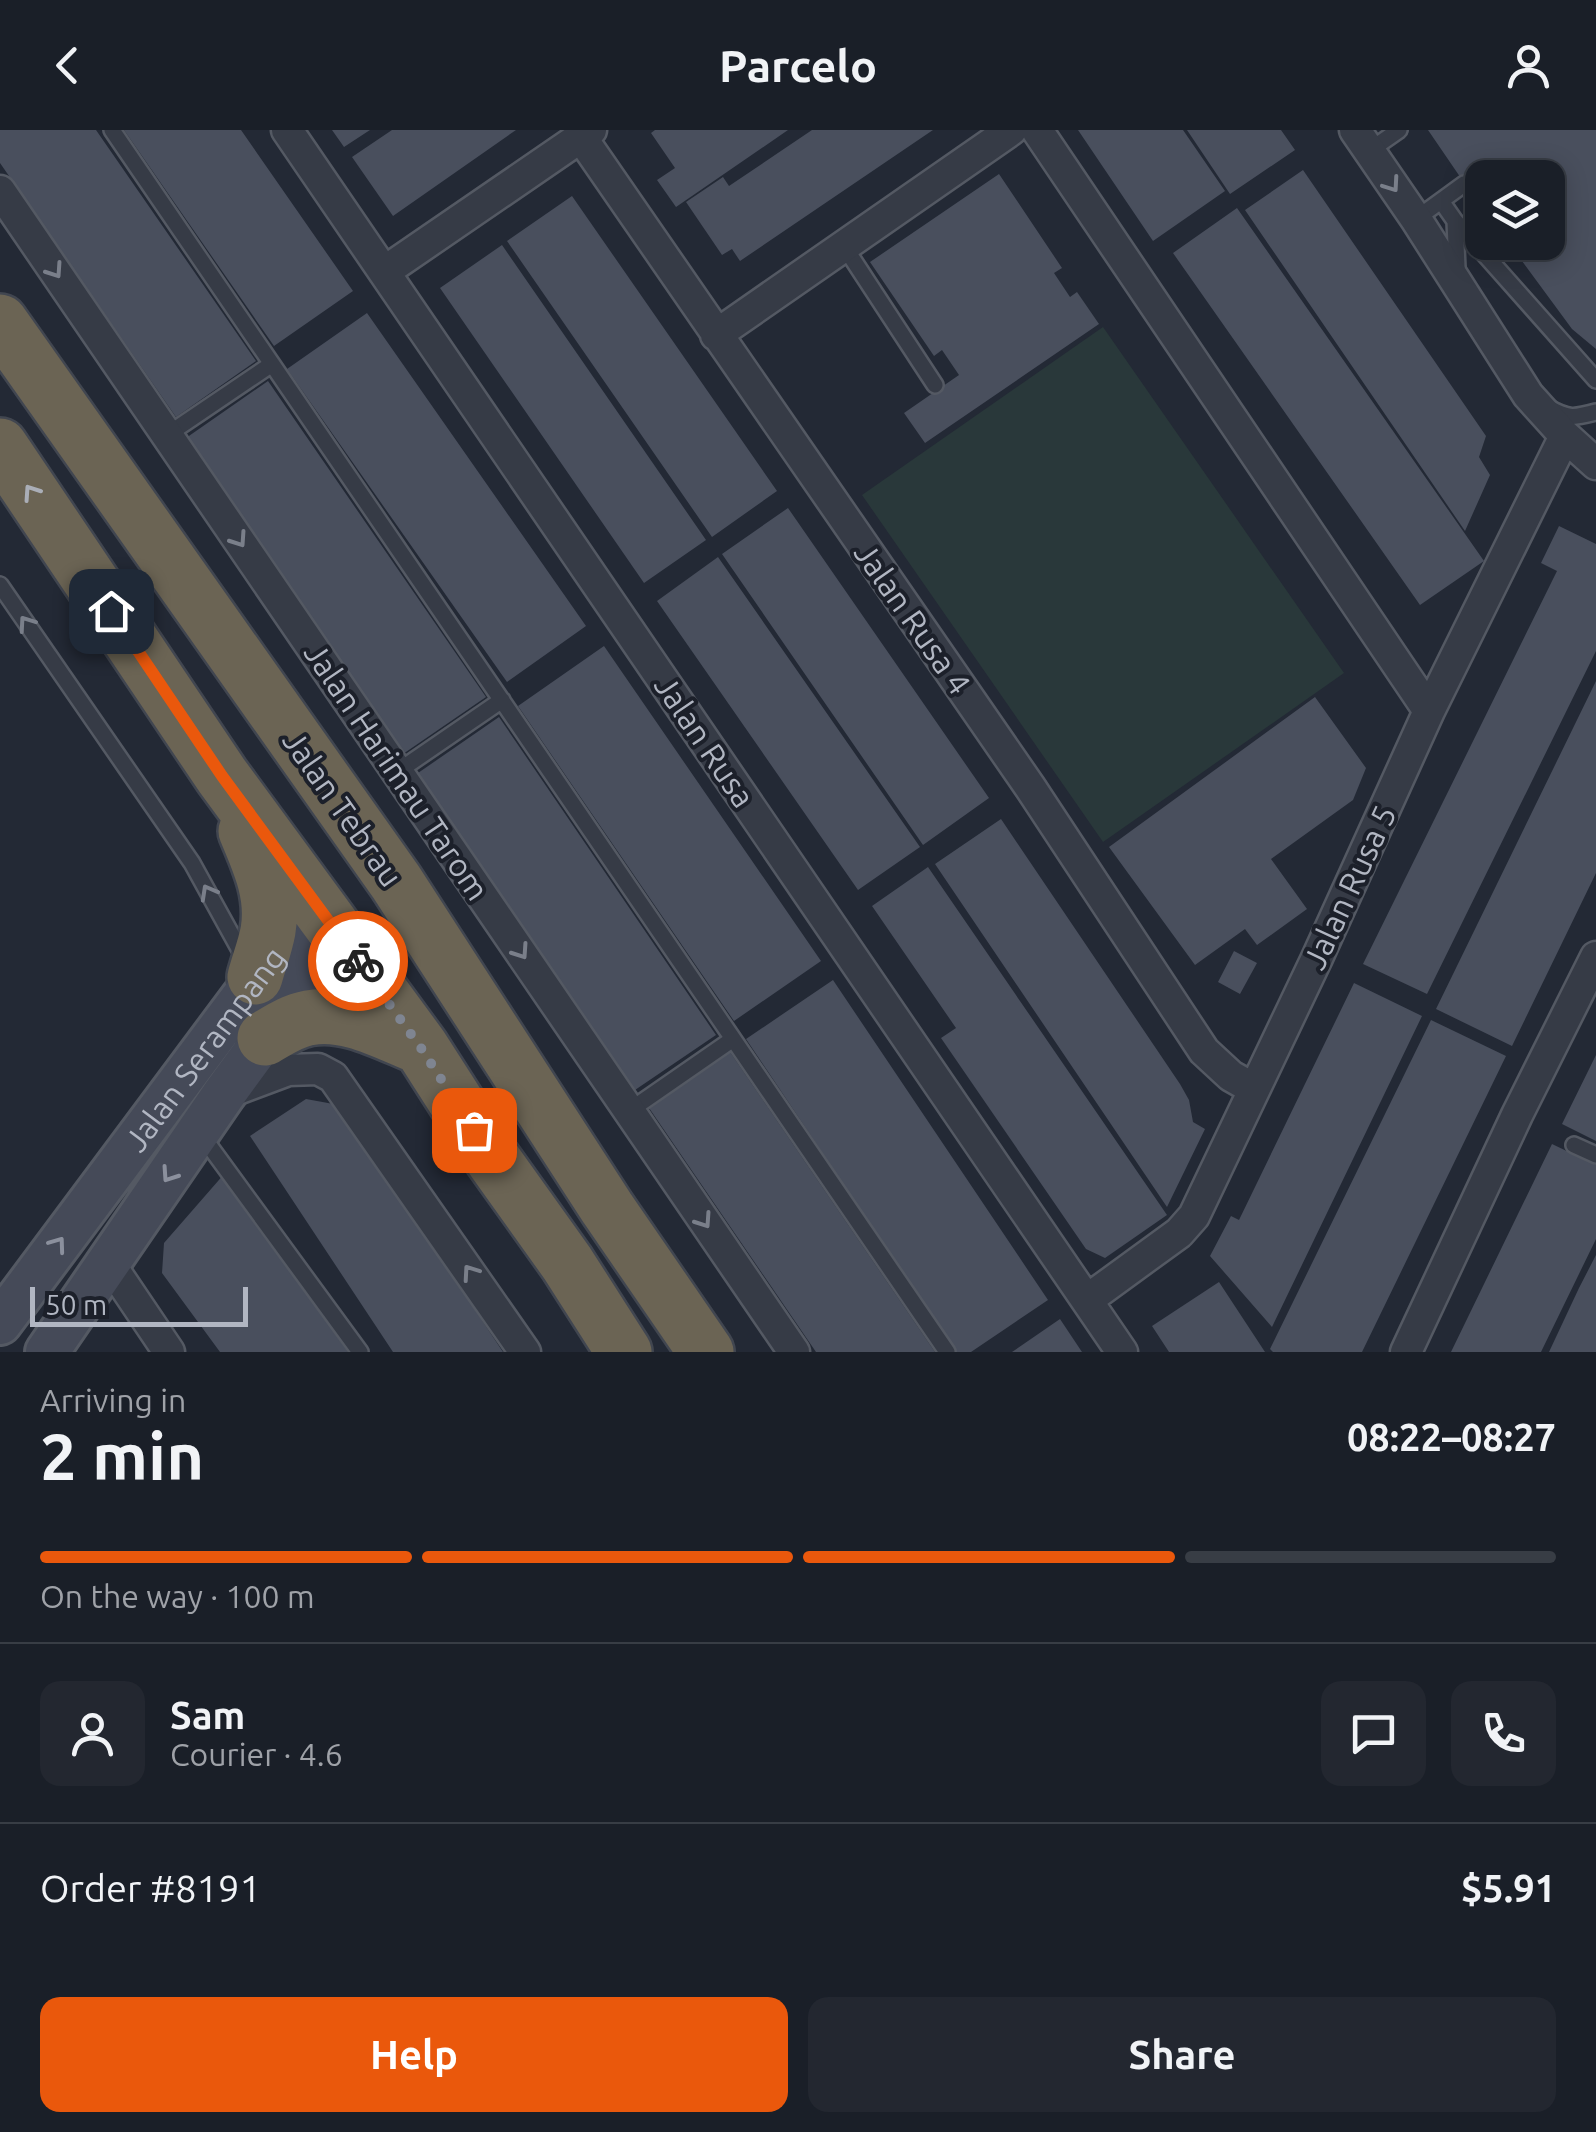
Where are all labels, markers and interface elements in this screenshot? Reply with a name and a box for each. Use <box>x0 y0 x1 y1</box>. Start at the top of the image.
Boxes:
icon: back <box>40 38 95 93</box>
icon: person <box>1501 38 1556 93</box>
text: Parcelo <box>719 40 877 91</box>
map controls <box>1465 160 1565 260</box>
button: layers <box>1465 160 1565 260</box>
one-way arrow <box>1380 175 1399 193</box>
one-way arrow <box>43 260 61 279</box>
one-way arrow <box>24 484 43 502</box>
one-way arrow <box>226 529 245 547</box>
street label: Jalan Rusa 4 <box>848 535 978 701</box>
pin <box>69 569 154 654</box>
icon: home <box>84 584 139 639</box>
one-way arrow <box>20 615 38 634</box>
street label: Jalan Harimau Tarom <box>298 636 496 906</box>
street label: Jalan Rusa <box>648 668 762 814</box>
street label: Jalan Tebrau <box>276 723 410 893</box>
street label: Jalan Rusa 5 <box>1295 799 1403 975</box>
one-way arrow <box>201 885 221 903</box>
courier <box>308 911 408 1011</box>
icon: bike <box>331 934 386 989</box>
street label: Jalan Serampang <box>117 940 292 1158</box>
one-way arrow <box>509 941 527 960</box>
pin <box>432 1088 517 1173</box>
icon: bag <box>447 1103 502 1158</box>
one-way arrow <box>162 1164 181 1182</box>
one-way arrow <box>692 1209 710 1228</box>
one-way arrow <box>46 1237 64 1255</box>
one-way arrow <box>464 1264 482 1283</box>
scale bar <box>30 1282 248 1326</box>
text: 50 m <box>45 1289 107 1320</box>
text: Arriving in <box>40 1382 186 1418</box>
text: 08:22–08:27 <box>1347 1416 1556 1458</box>
text: 2 min <box>40 1419 204 1492</box>
text: On the way · 100 m <box>40 1578 315 1614</box>
button: person <box>40 1681 145 1786</box>
button: chat <box>1321 1681 1426 1786</box>
button: phone <box>1451 1681 1556 1786</box>
text: Sam <box>170 1694 245 1736</box>
text: Courier · 4.6 <box>170 1736 343 1772</box>
text: Order #8191 <box>40 1867 261 1909</box>
text: $5.91 <box>1461 1867 1556 1909</box>
button: Help <box>40 1997 788 2112</box>
button: Share <box>808 1997 1556 2112</box>

